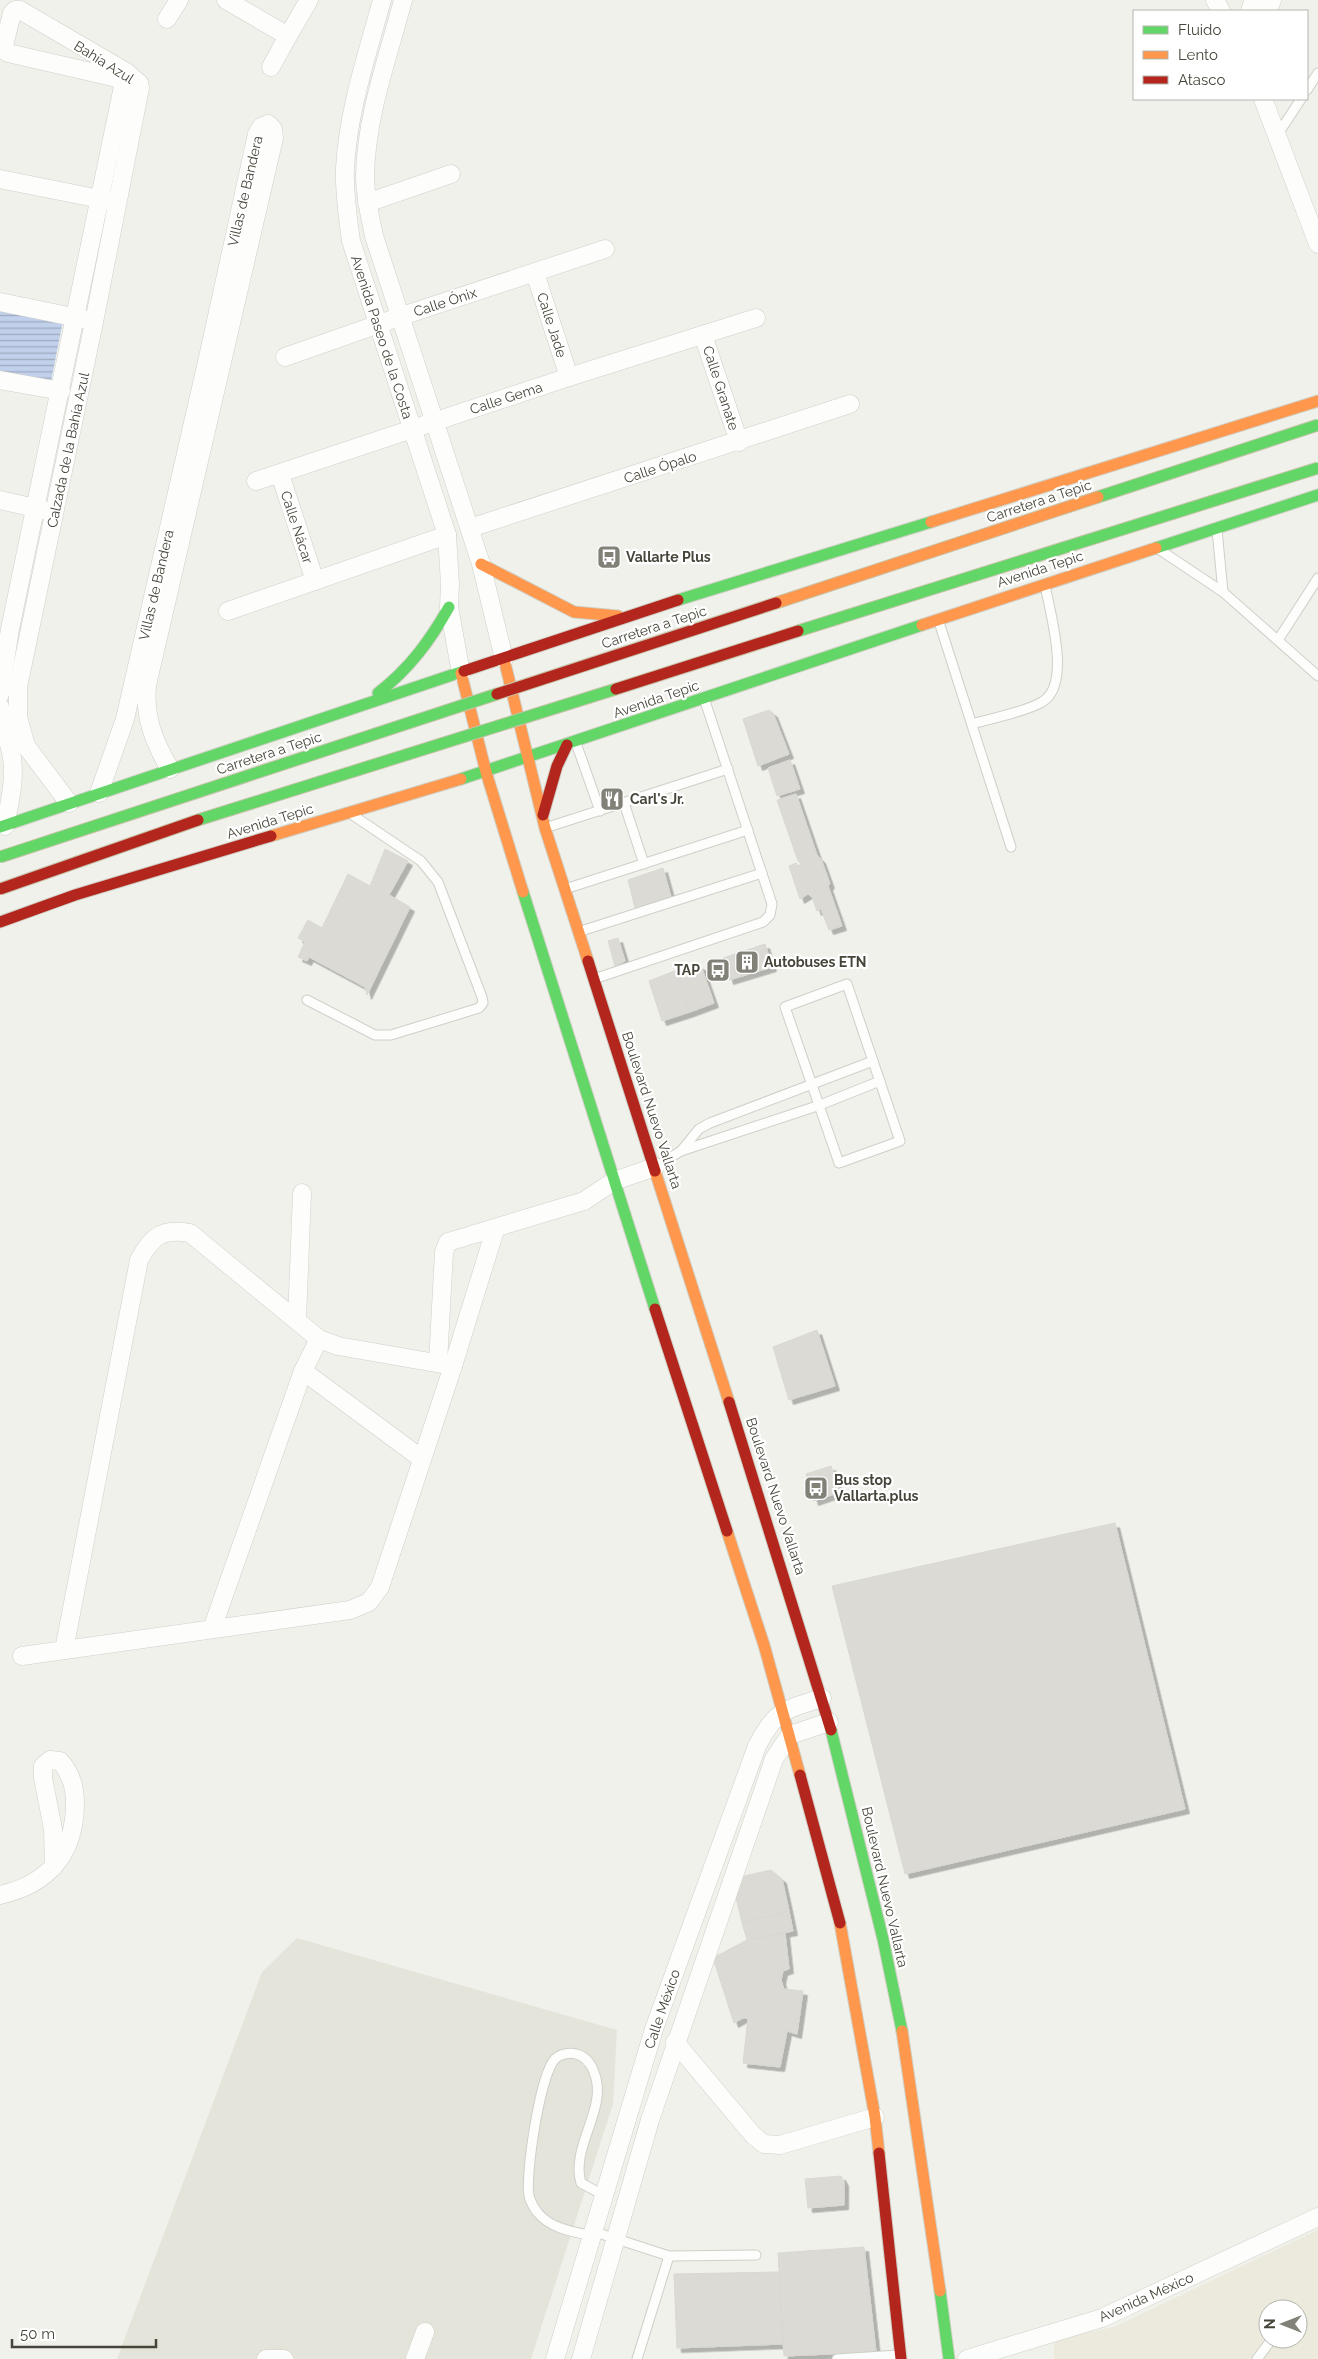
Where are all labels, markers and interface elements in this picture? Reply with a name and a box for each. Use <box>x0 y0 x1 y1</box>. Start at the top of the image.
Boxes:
legend <box>1133 10 1308 100</box>
text: Fluido <box>1178 21 1221 39</box>
street label: Bahía Azul <box>71 37 137 87</box>
text: Lento <box>1178 46 1218 64</box>
text: Atasco <box>1178 71 1225 89</box>
street label: Villas de Bandera <box>224 134 266 248</box>
street label: Avenida Paseo de la Costa <box>348 253 416 421</box>
street label: Calle Ónix <box>411 283 479 320</box>
street label: Calle Jade <box>534 290 570 360</box>
street label: Calle Granate <box>700 344 742 432</box>
street label: Calzada de la Bahía Azul <box>44 371 92 529</box>
street label: Calle Gema <box>468 379 544 417</box>
street label: Calle Ópalo <box>621 447 698 486</box>
street label: Carretera a Tepic <box>985 476 1094 525</box>
street label: Calle Nácar <box>278 489 316 565</box>
street label: Villas de Bandera <box>135 528 177 642</box>
bus stop icon: Vallarte Plus <box>596 544 622 570</box>
street label: Avenida Tepic <box>995 547 1085 590</box>
place label: Vallarte Plus <box>626 549 711 565</box>
street label: Carretera a Tepic <box>600 602 709 651</box>
street label: Avenida Tepic <box>611 677 701 721</box>
street label: Carretera a Tepic <box>215 728 324 777</box>
restaurant icon: Carl's Jr. <box>599 786 625 812</box>
place label: Carl's Jr. <box>630 791 684 807</box>
street label: Avenida Tepic <box>225 800 316 842</box>
building icon: Autobuses ETN <box>734 949 760 975</box>
place label: Autobuses ETN <box>764 954 867 970</box>
bus stop icon: TAP <box>705 957 731 983</box>
place label: TAP <box>674 962 700 978</box>
street label: Boulevard Nuevo Vallarta <box>619 1029 685 1191</box>
street label: Boulevard Nuevo Vallarta <box>743 1415 809 1577</box>
place label: Bus stop Vallarta.plus <box>834 1472 919 1504</box>
bus stop icon: Bus stop Vallarta.plus <box>803 1475 829 1501</box>
street label: Boulevard Nuevo Vallarta <box>859 1805 911 1969</box>
street label: Calle México <box>641 1967 683 2051</box>
street label: Avenida México <box>1096 2269 1196 2325</box>
north arrow <box>1258 2299 1308 2349</box>
scale bar <box>12 2316 156 2348</box>
text: N <box>1262 2319 1278 2329</box>
text: 50 m <box>20 2325 55 2343</box>

